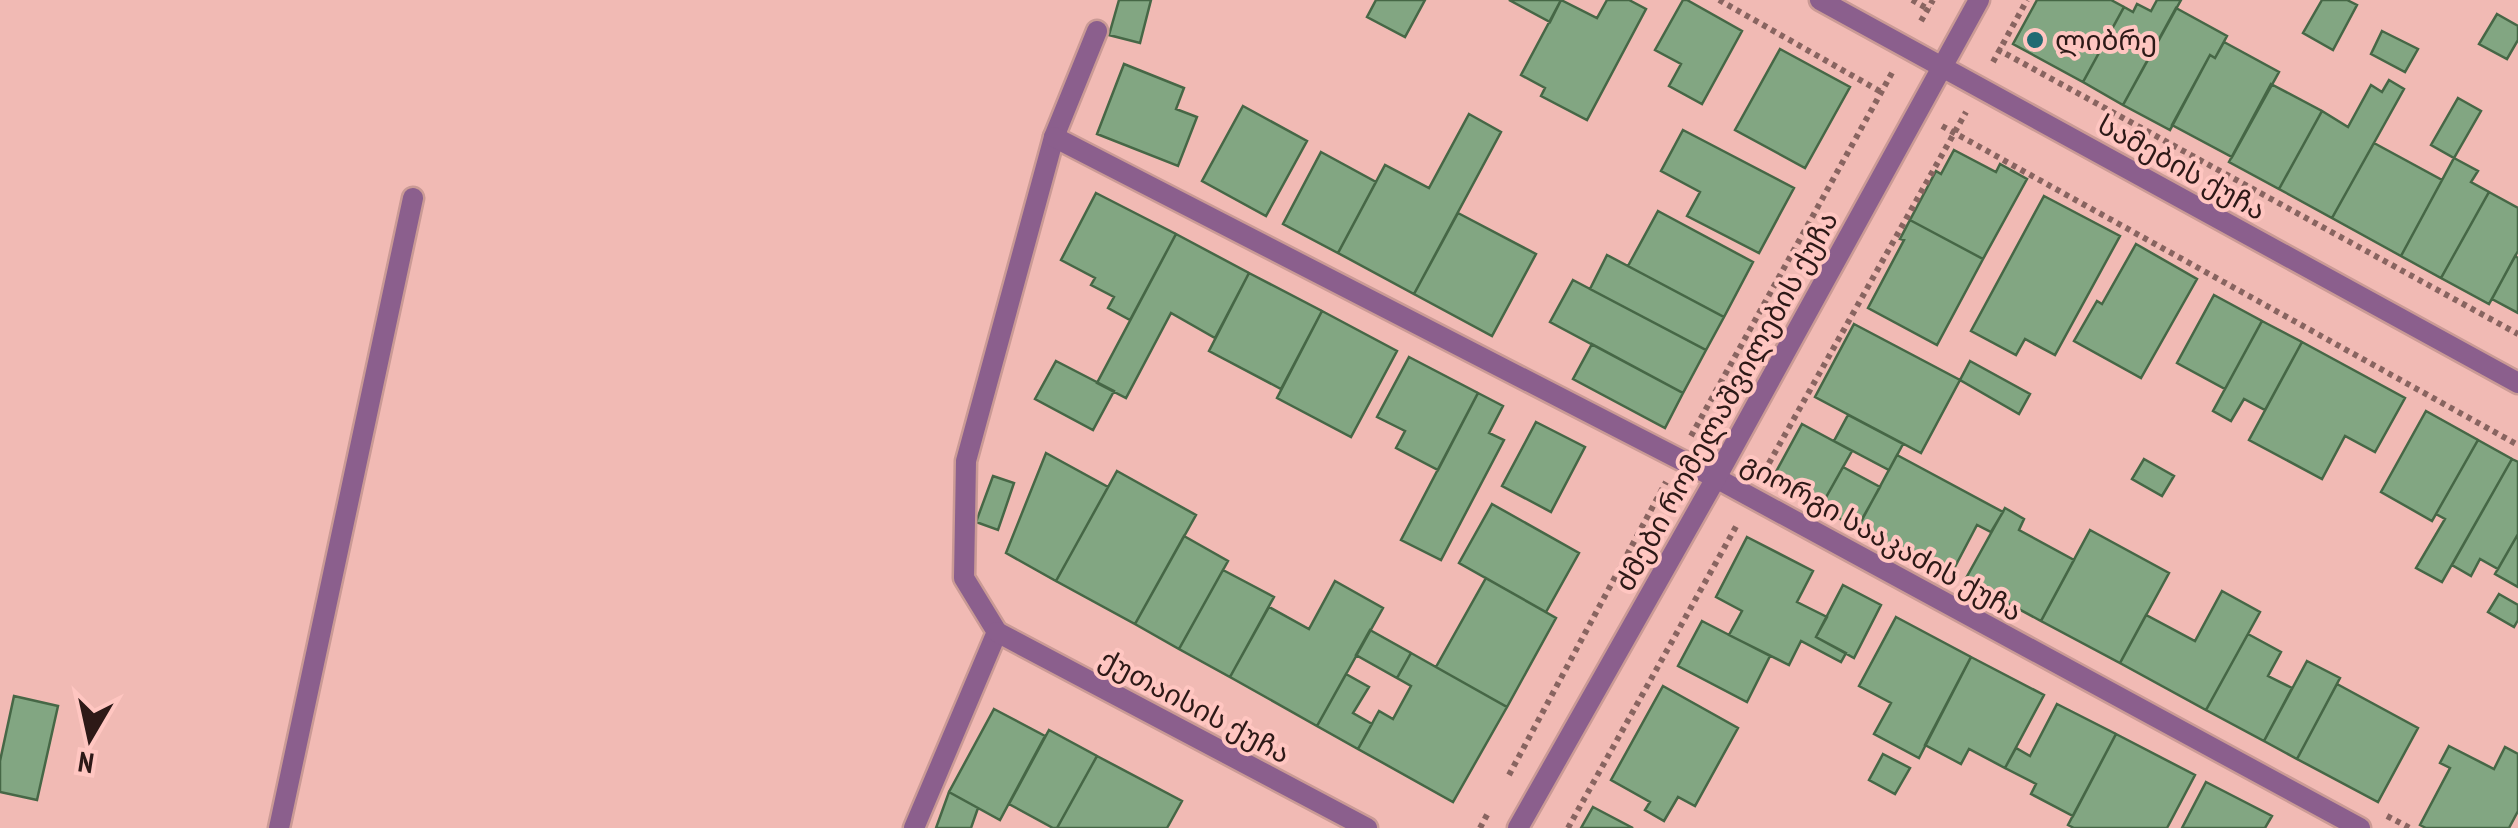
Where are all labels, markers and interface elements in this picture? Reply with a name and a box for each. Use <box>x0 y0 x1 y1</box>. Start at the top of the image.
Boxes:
place label: ლიბრე <box>2055 21 2157 58</box>
marker: ლიბრე <box>2024 29 2046 51</box>
street label: სამების ქუჩა <box>2092 105 2273 228</box>
street label: ძმები რომელაშვილების ქუჩა <box>1605 204 1846 597</box>
street label: გიორგი სააკაძის ქუჩა <box>1735 444 2029 629</box>
street label: ქუთაისის ქუჩა <box>1093 640 1297 771</box>
north arrow <box>40 688 140 788</box>
text: N <box>76 744 96 783</box>

